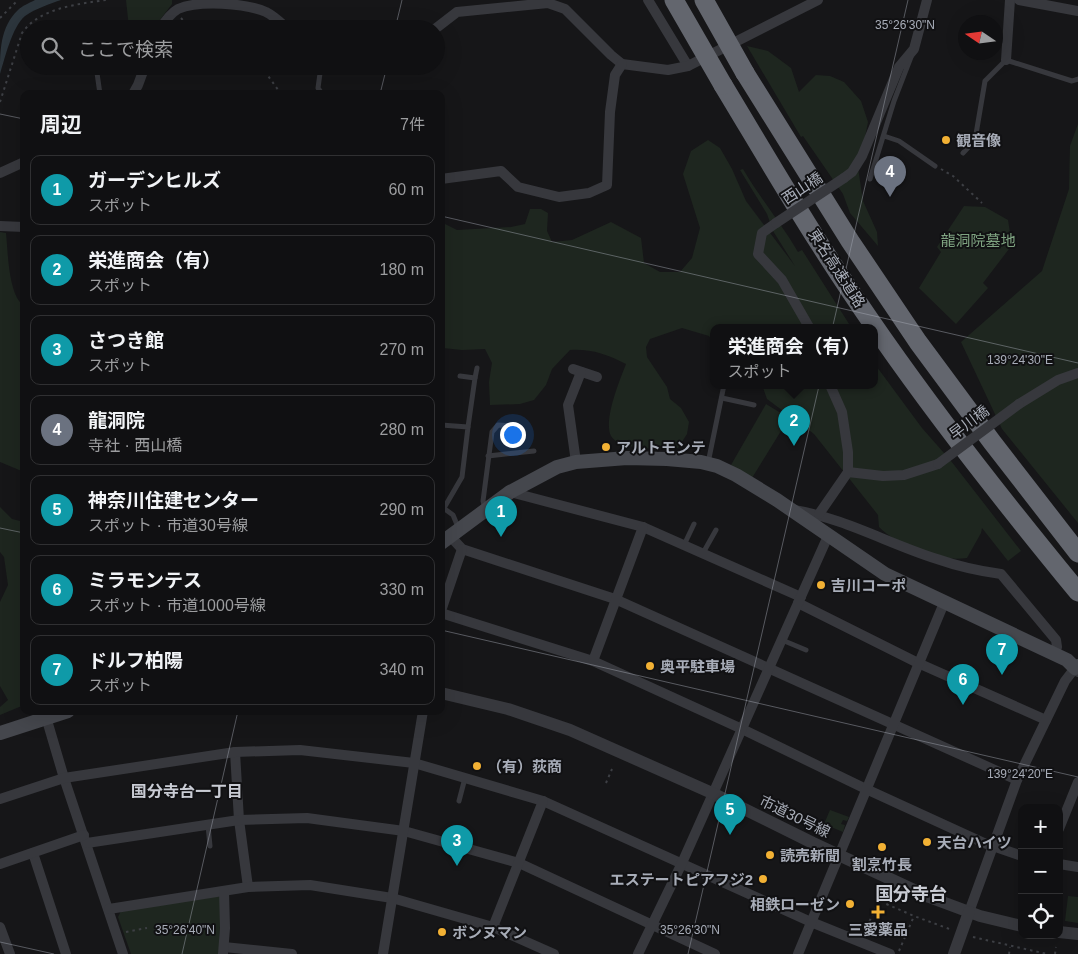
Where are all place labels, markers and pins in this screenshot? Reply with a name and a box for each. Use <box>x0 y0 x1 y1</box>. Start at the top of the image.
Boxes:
place label: 観音像 <box>956 132 1001 149</box>
marker: 観音像 <box>940 134 952 146</box>
pin: 4 <box>874 156 906 197</box>
pin: 2 <box>778 405 810 446</box>
place label: アルトモンテ <box>616 439 706 456</box>
marker: アルトモンテ <box>600 441 612 453</box>
pin: 1 <box>485 496 517 537</box>
place label: 吉川コーポ <box>831 577 906 594</box>
marker: 吉川コーポ <box>815 579 827 591</box>
pin: 7 <box>986 634 1018 675</box>
place label: 奥平駐車場 <box>660 658 735 675</box>
marker: 奥平駐車場 <box>644 660 656 672</box>
pin: 6 <box>947 664 979 705</box>
place label: （有）荻商 <box>487 758 562 775</box>
marker: （有）荻商 <box>471 760 483 772</box>
pin: 5 <box>714 794 746 835</box>
pin: 3 <box>441 825 473 866</box>
place label: 天台ハイツ <box>937 834 1012 851</box>
marker: 天台ハイツ <box>921 836 933 848</box>
marker: 割烹竹長 <box>876 841 888 853</box>
place label: 読売新聞 <box>780 847 840 864</box>
marker: 読売新聞 <box>764 849 776 861</box>
place label: 割烹竹長 <box>852 856 912 873</box>
place label: エステートピアフジ2 <box>610 871 753 888</box>
marker: エステートピアフジ2 <box>757 873 769 885</box>
place label: 相鉄ローゼン <box>750 896 840 913</box>
marker: 相鉄ローゼン <box>844 898 856 910</box>
marker: 三愛薬品 <box>872 906 884 918</box>
place label: 三愛薬品 <box>848 921 908 938</box>
place label: ボンヌマン <box>452 924 527 941</box>
marker: ボンヌマン <box>436 926 448 938</box>

